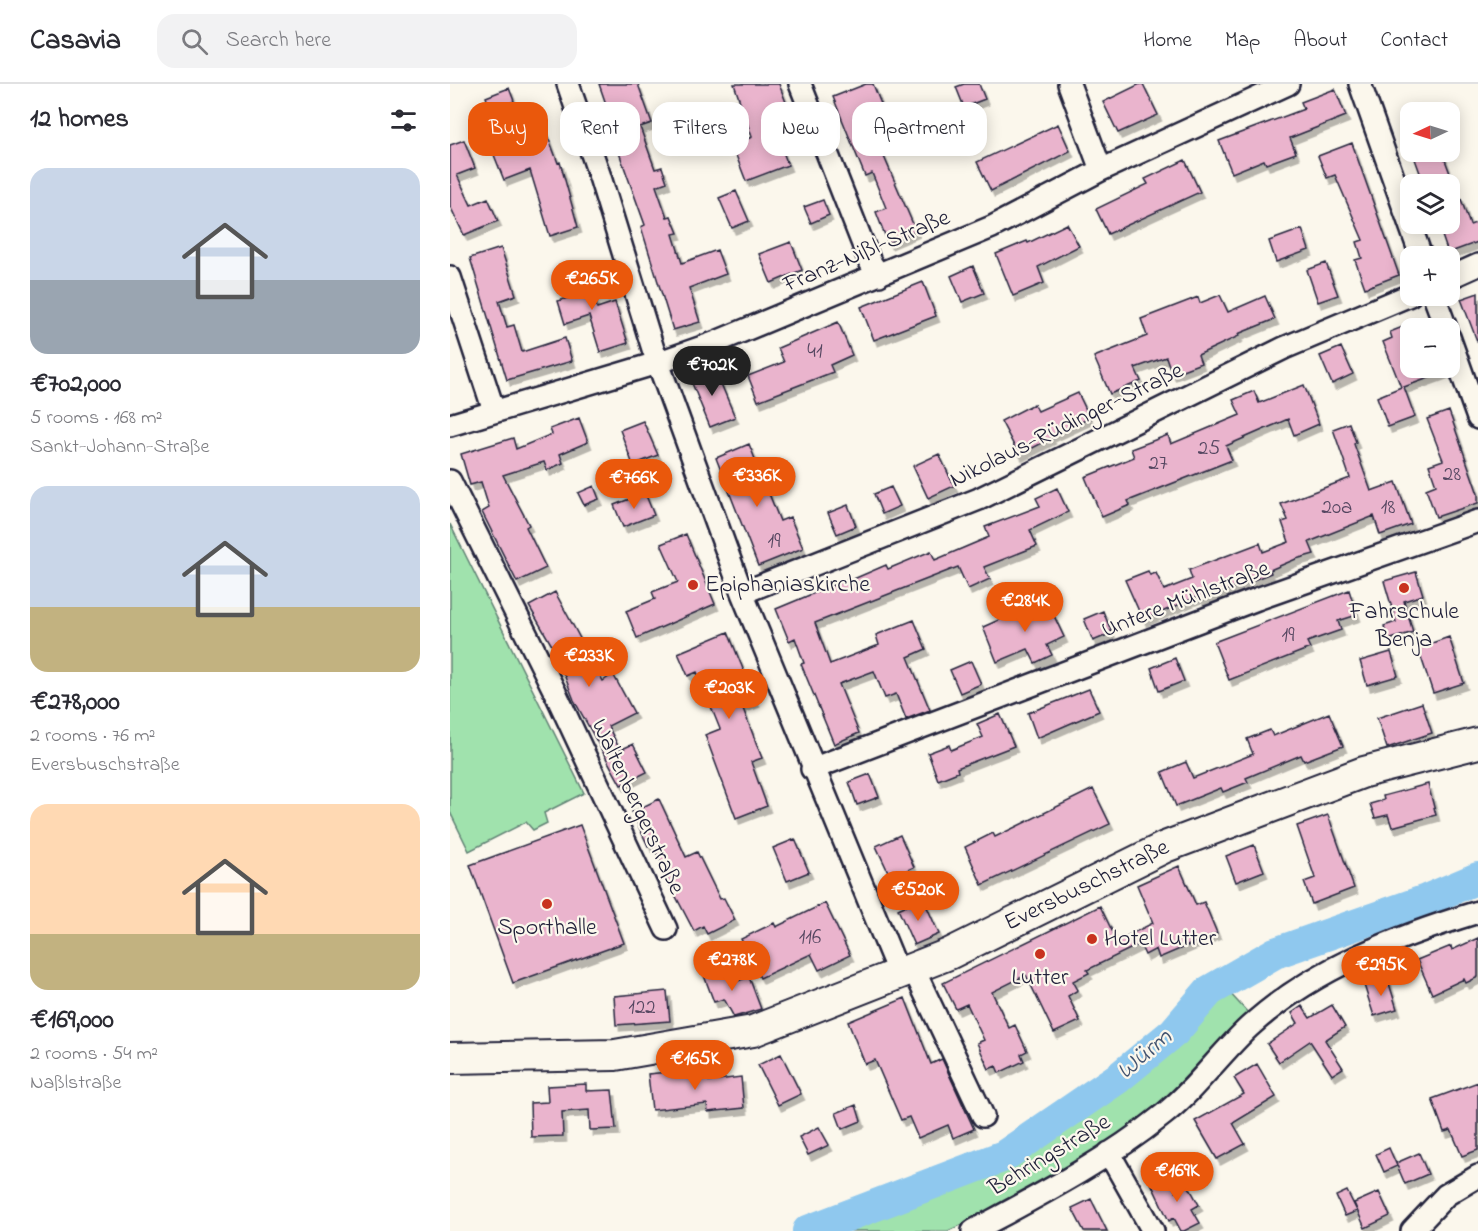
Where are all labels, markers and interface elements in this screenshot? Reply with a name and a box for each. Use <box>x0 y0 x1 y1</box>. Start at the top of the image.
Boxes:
search box <box>157 14 577 68</box>
text: Casavia <box>30 21 121 62</box>
icon: search <box>178 25 211 58</box>
text: Search here <box>226 25 331 57</box>
text: Home <box>1143 26 1192 56</box>
text: Map <box>1225 26 1260 56</box>
text: About <box>1293 26 1347 56</box>
text: Contact <box>1380 26 1448 56</box>
text: 12 homes <box>30 101 129 139</box>
chip: Buy <box>468 102 548 156</box>
chip: Rent <box>560 102 640 156</box>
chip: Filters <box>652 102 749 156</box>
chip: New <box>761 102 840 156</box>
chip: Apartment <box>852 102 987 156</box>
north arrow <box>1400 102 1460 162</box>
map controls <box>1400 102 1460 378</box>
icon: filters <box>387 104 420 137</box>
button: layers <box>1400 174 1460 234</box>
street label: Franz-Nißl-Straße <box>777 201 956 303</box>
icon: home <box>171 207 279 315</box>
button: + <box>1400 246 1460 306</box>
pin: €265K <box>550 260 634 311</box>
text: €265K <box>565 265 619 294</box>
button: − <box>1400 318 1460 378</box>
house number: 41 <box>807 337 823 367</box>
pin: €702K <box>670 346 754 397</box>
text: €702K <box>687 351 737 380</box>
street label: Nikolaus-Rüdinger-Straße <box>944 354 1190 498</box>
text: €702,000 <box>30 366 121 404</box>
text: 5 rooms · 168 m² <box>30 404 163 433</box>
text: Sankt-Johann-Straße <box>30 433 210 462</box>
house number: 25 <box>1198 434 1220 464</box>
house number: 27 <box>1148 449 1168 479</box>
pin: €336K <box>715 457 799 508</box>
pin: €766K <box>592 459 676 510</box>
house number: 28 <box>1443 460 1461 490</box>
text: €336K <box>733 462 781 491</box>
text: €766K <box>609 464 659 493</box>
house number: 20a <box>1322 493 1352 523</box>
house number: 18 <box>1381 493 1395 523</box>
icon: home <box>171 525 279 633</box>
house number: 19 <box>768 527 781 557</box>
street label: Untere Mühlstraße <box>1097 552 1275 648</box>
place label: Epiphaniaskirche <box>705 568 870 603</box>
marker: Epiphaniaskirche <box>686 578 700 592</box>
marker: Fahrschule Benja <box>1397 581 1411 595</box>
pin: €284K <box>983 582 1067 633</box>
text: €284K <box>1000 587 1050 616</box>
place label: Fahrschule Benja <box>1348 595 1459 658</box>
house number: 19 <box>1282 621 1295 651</box>
pin: €233K <box>547 637 631 688</box>
text: €233K <box>564 642 614 671</box>
pin: €203K <box>687 669 771 720</box>
text: €203K <box>704 674 754 703</box>
text: €278,000 <box>30 684 120 722</box>
street label: Waltenbergerstraße <box>581 713 693 901</box>
text: 2 rooms · 76 m² <box>30 722 155 751</box>
text: Eversbuschstraße <box>30 751 180 780</box>
street label: Eversbuschstraße <box>999 831 1176 941</box>
icon: home <box>171 843 279 951</box>
pin: €520K <box>876 871 960 922</box>
text: €520K <box>891 876 945 905</box>
marker: Sporthalle <box>540 897 554 911</box>
place label: Sporthalle <box>497 911 597 946</box>
place label: Hotel Lutter <box>1104 922 1217 957</box>
house number: 116 <box>799 923 821 953</box>
marker: Hotel Lutter <box>1085 932 1099 946</box>
pin: €278K <box>690 941 774 992</box>
text: €278K <box>707 946 757 975</box>
pin: €295K <box>1339 946 1423 997</box>
marker: Lutter <box>1033 947 1047 961</box>
text: €295K <box>1355 951 1407 980</box>
place label: Lutter <box>1012 961 1069 996</box>
house number: 122 <box>628 993 656 1023</box>
text: €169,000 <box>30 1002 114 1040</box>
water label: Würm <box>1109 1020 1182 1090</box>
text: 2 rooms · 54 m² <box>30 1040 158 1069</box>
pin: €165K <box>653 1040 737 1091</box>
text: €165K <box>670 1045 720 1074</box>
text: Naßlstraße <box>30 1069 121 1098</box>
street label: Behringstraße <box>982 1106 1118 1207</box>
pin: €169K <box>1135 1152 1219 1203</box>
text: €169K <box>1155 1157 1199 1186</box>

